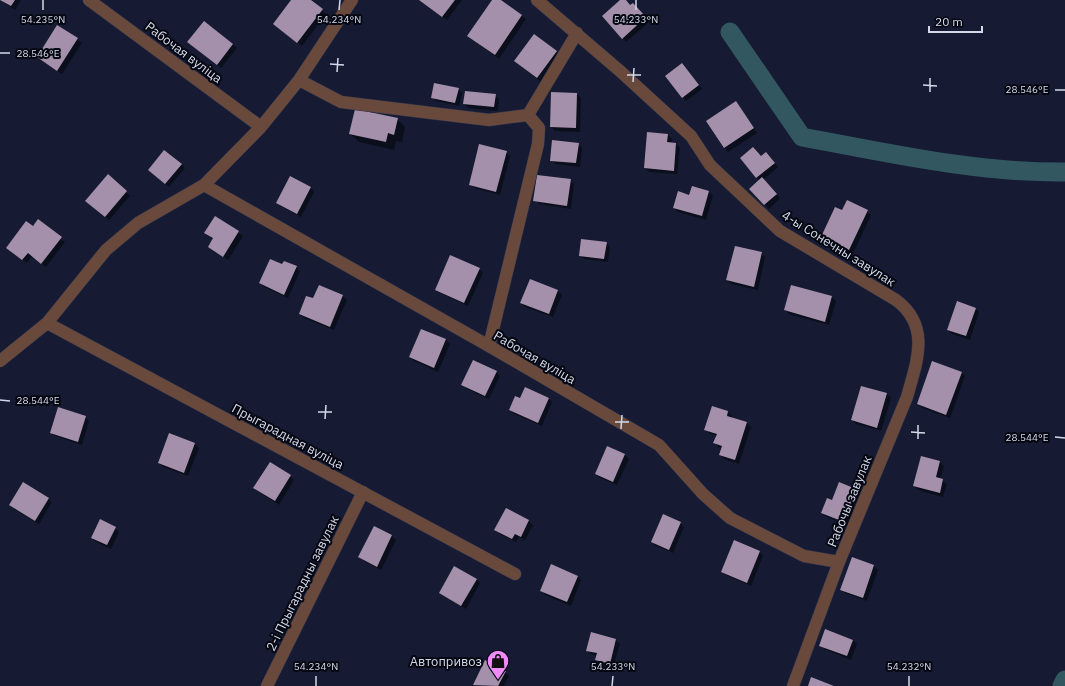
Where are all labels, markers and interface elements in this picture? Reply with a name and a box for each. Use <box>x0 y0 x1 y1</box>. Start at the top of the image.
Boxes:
scale bar <box>929 8 982 34</box>
text: 54.235°N <box>21 13 65 26</box>
text: 54.234°N <box>317 13 361 26</box>
text: 54.233°N <box>614 13 658 26</box>
text: 20 m <box>935 14 963 29</box>
street label: Рабочая вуліца <box>142 18 226 87</box>
text: 28.546°E <box>16 47 60 60</box>
text: 28.546°E <box>1005 83 1049 96</box>
street label: 4-ы Сонечны завулак <box>779 207 899 290</box>
street label: Рабочая вуліца <box>491 327 579 388</box>
text: 28.544°E <box>16 394 60 407</box>
street label: Прыгарадная вуліца <box>229 400 347 473</box>
text: 28.544°E <box>1005 431 1049 444</box>
street label: Рабочы завулак <box>823 453 876 549</box>
street label: 2-і Прыгарадны завулак <box>262 513 343 654</box>
shop icon: Автопривоз <box>485 648 511 681</box>
place label: Автопривоз <box>410 653 482 670</box>
text: 54.234°N <box>294 660 338 673</box>
text: 54.233°N <box>591 660 635 673</box>
text: 54.232°N <box>887 660 931 673</box>

